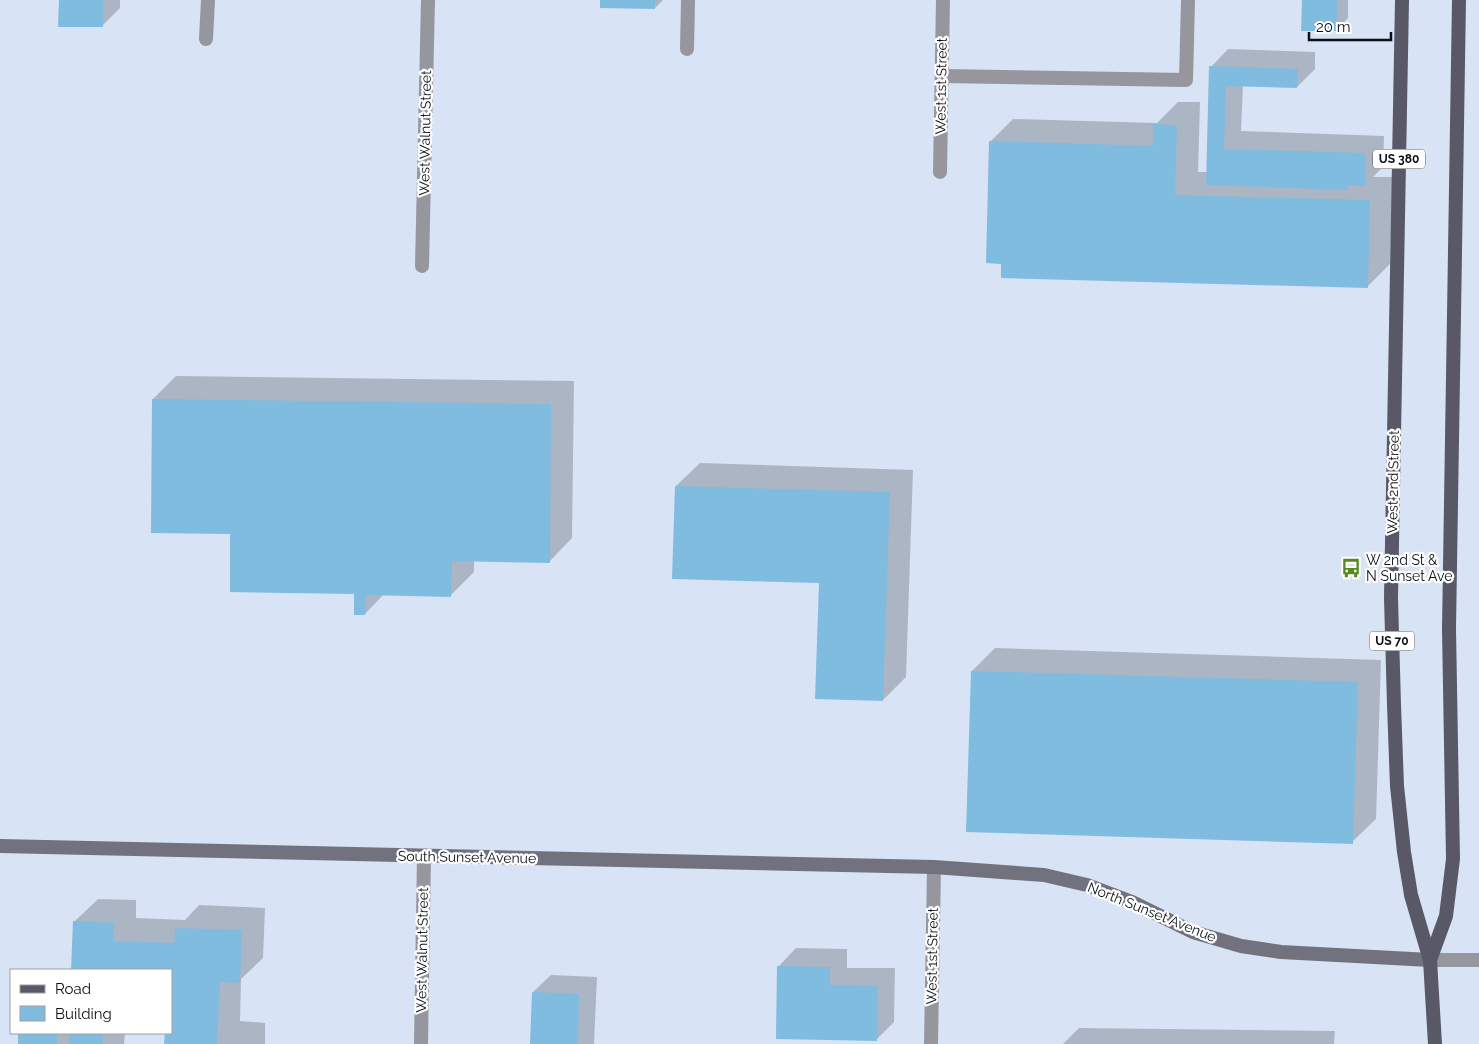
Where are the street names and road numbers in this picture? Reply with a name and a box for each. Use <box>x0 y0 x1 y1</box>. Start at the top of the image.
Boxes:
street label: West 1st Street <box>932 37 950 135</box>
street label: West Walnut Street <box>416 70 434 196</box>
road number: US 380 <box>1373 150 1425 168</box>
street label: West 2nd Street <box>1384 430 1402 534</box>
road number: US 70 <box>1370 631 1414 650</box>
street label: South Sunset Avenue <box>398 848 536 866</box>
street label: North Sunset Avenue <box>1085 879 1219 945</box>
street label: West Walnut Street <box>413 887 431 1013</box>
street label: West 1st Street <box>923 907 941 1005</box>

